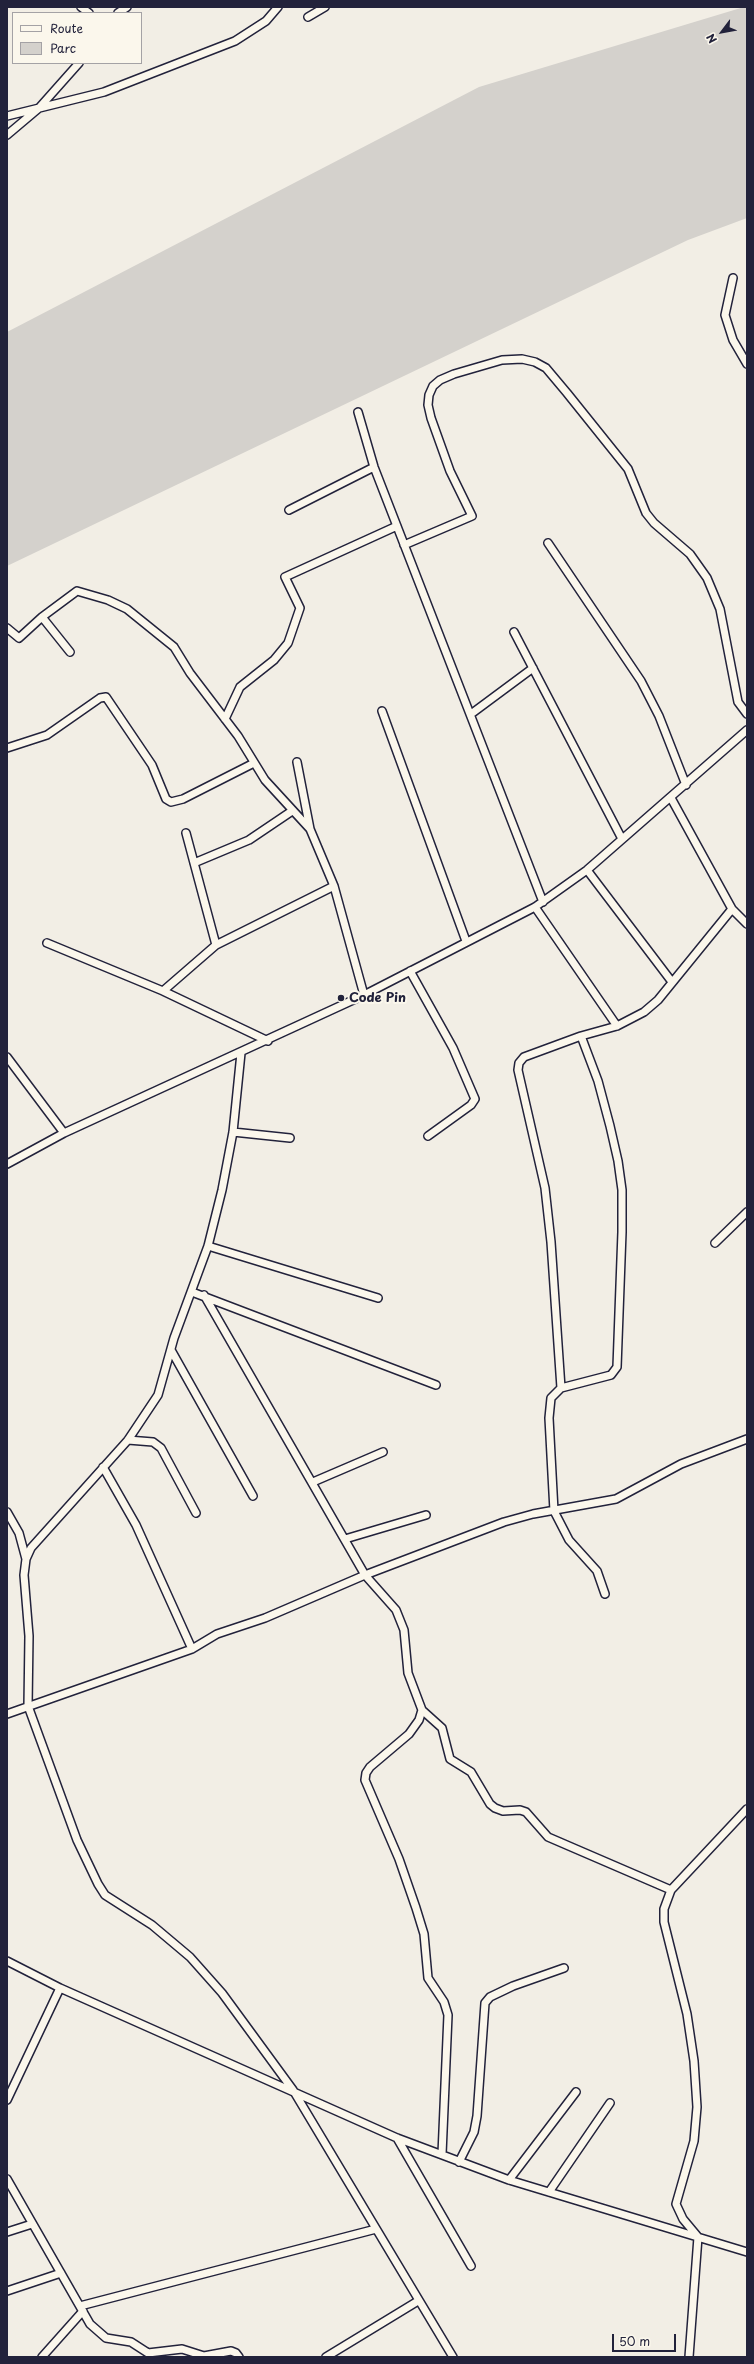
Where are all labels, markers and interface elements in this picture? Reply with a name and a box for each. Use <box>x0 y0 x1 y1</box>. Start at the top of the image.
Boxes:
legend <box>12 12 142 64</box>
north arrow <box>702 12 742 52</box>
text: Route <box>50 19 83 37</box>
text: N <box>702 30 721 47</box>
text: Parc <box>50 39 76 57</box>
place label: Code Pin <box>349 990 406 1006</box>
marker: Code Pin <box>336 993 346 1003</box>
scale bar <box>614 2326 678 2352</box>
text: 50 m <box>619 2332 650 2350</box>

